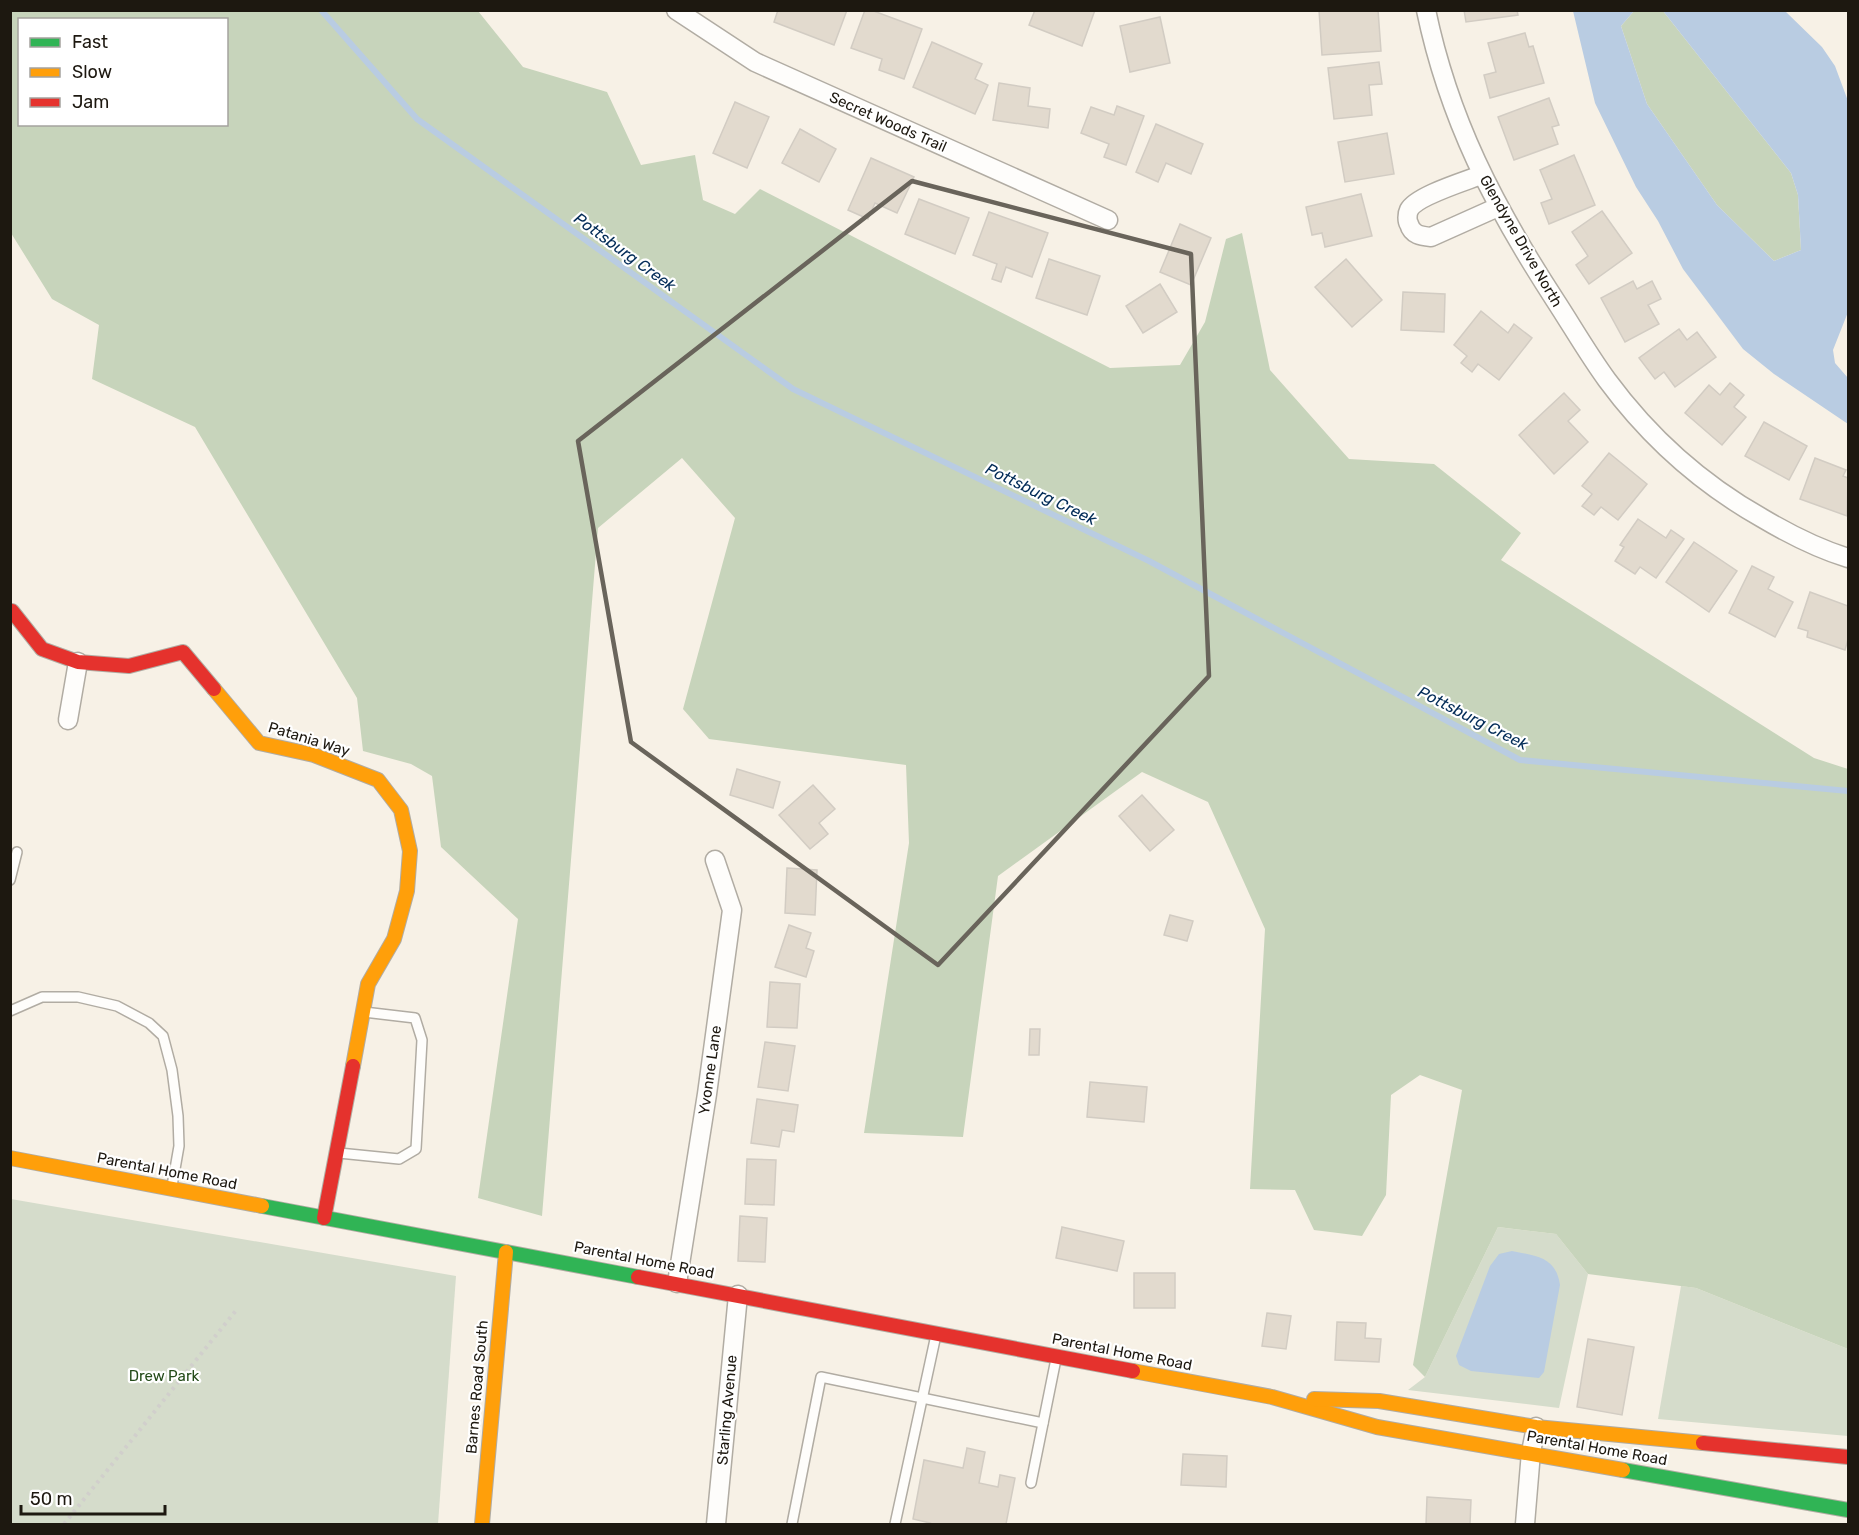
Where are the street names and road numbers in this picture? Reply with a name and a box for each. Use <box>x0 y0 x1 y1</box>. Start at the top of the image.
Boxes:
street label: Secret Woods Trail <box>827 88 949 156</box>
street label: Glendyne Drive North <box>1476 172 1566 310</box>
street label: Patania Way <box>266 718 352 760</box>
street label: Yvonne Lane <box>695 1024 725 1116</box>
street label: Parental Home Road <box>95 1149 239 1193</box>
street label: Parental Home Road <box>572 1238 716 1282</box>
street label: Barnes Road South <box>462 1319 492 1455</box>
street label: Parental Home Road <box>1050 1330 1194 1374</box>
street label: Starling Avenue <box>713 1354 741 1466</box>
street label: Parental Home Road <box>1525 1427 1669 1469</box>

